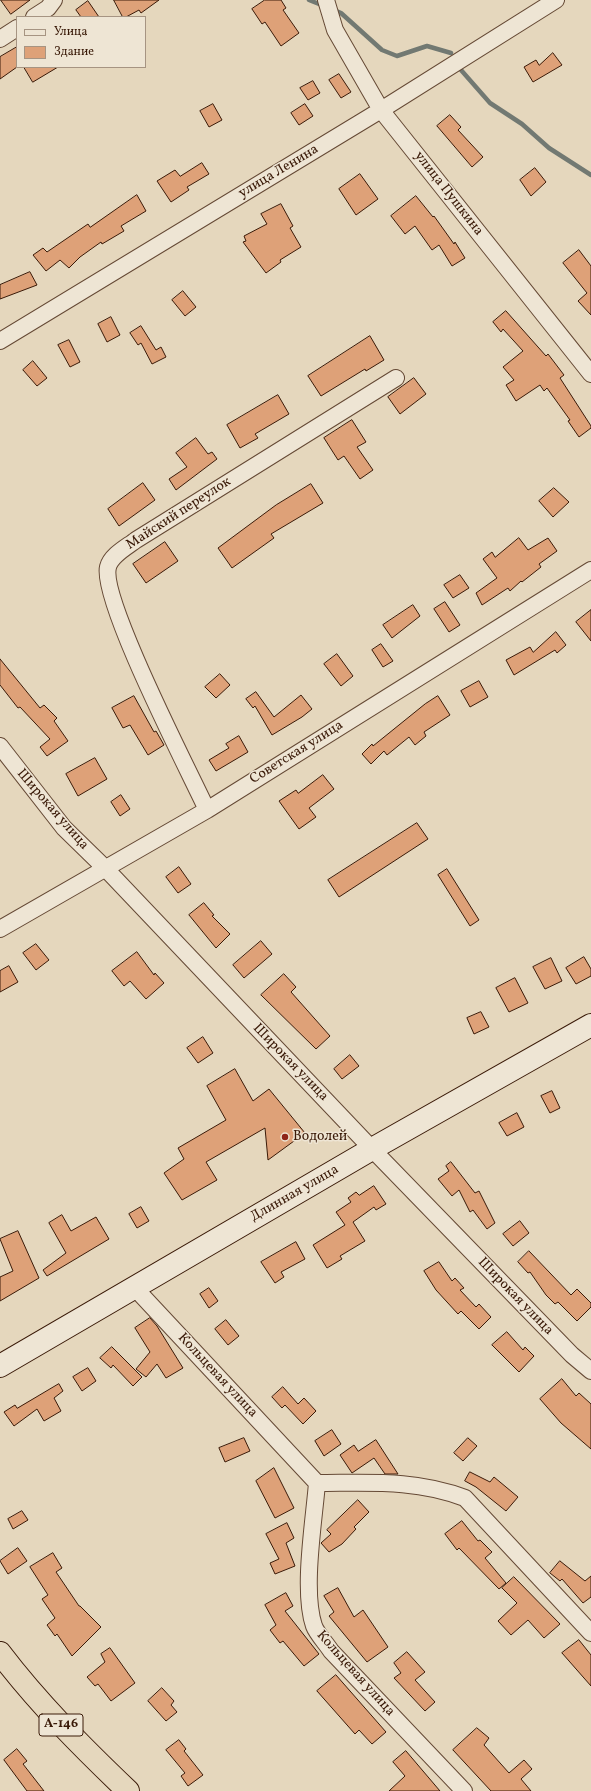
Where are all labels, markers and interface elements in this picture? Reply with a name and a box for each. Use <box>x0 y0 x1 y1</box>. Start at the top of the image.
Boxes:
legend <box>16 16 146 68</box>
text: Улица <box>54 24 87 40</box>
text: Здание <box>54 44 94 60</box>
street label: улица Ленина <box>236 142 322 202</box>
street label: улица Пушкина <box>410 148 486 240</box>
street label: Майский переулок <box>124 474 234 554</box>
street label: Советская улица <box>247 718 347 788</box>
street label: Широкая улица <box>12 766 92 854</box>
street label: Широкая улица <box>249 1021 331 1105</box>
place label: Водолей <box>293 1129 347 1145</box>
marker: Водолей <box>280 1132 290 1142</box>
street label: Длинная улица <box>248 1162 342 1226</box>
street label: Широкая улица <box>474 1255 556 1339</box>
street label: Кольцевая улица <box>174 1330 260 1422</box>
street label: Кольцевая улица <box>312 1628 398 1720</box>
road number: А-146 <box>39 1714 83 1736</box>

